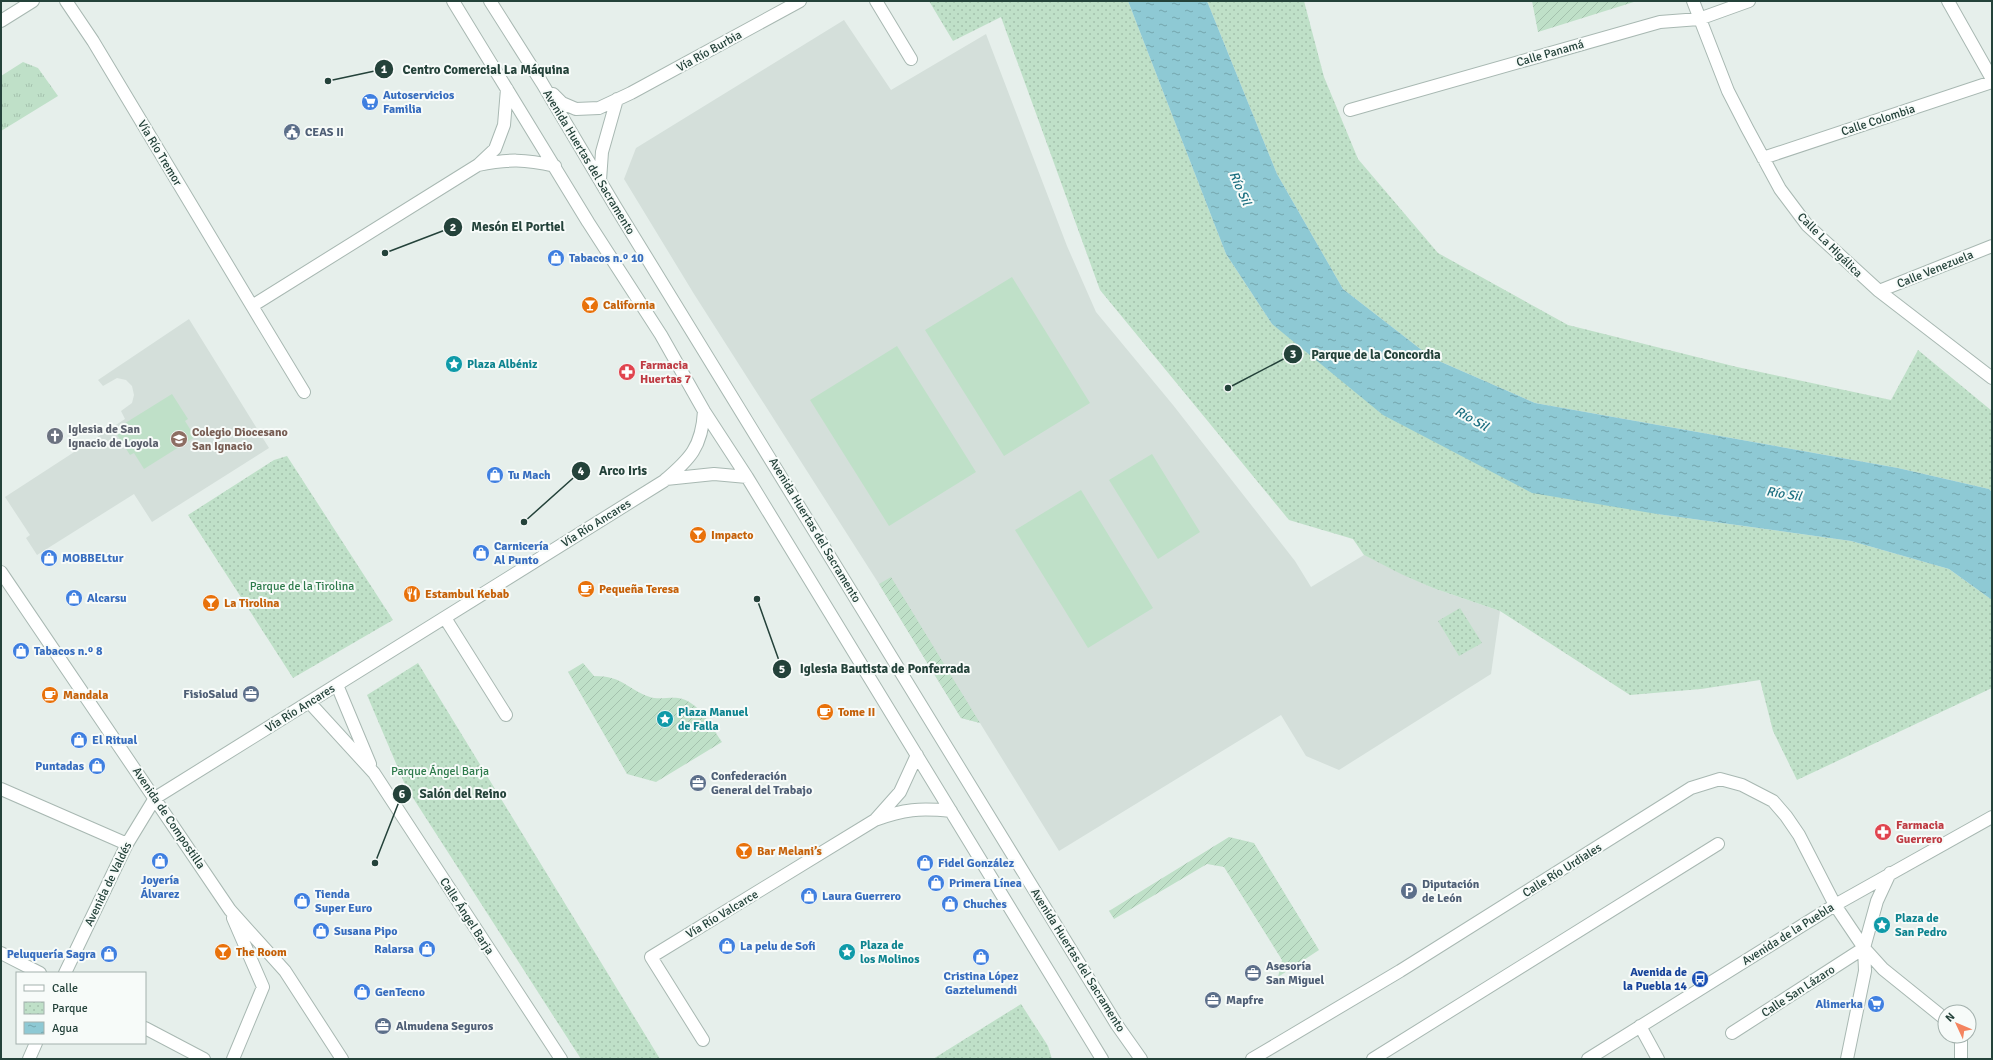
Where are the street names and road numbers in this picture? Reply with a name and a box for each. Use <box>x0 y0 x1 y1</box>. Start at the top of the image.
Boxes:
street label: Vía Río Burbia <box>674 27 744 75</box>
street label: Calle Panamá <box>1515 37 1586 70</box>
street label: Avenida Huertas del Sacramento <box>539 87 638 238</box>
street label: Calle Colombia <box>1839 101 1917 140</box>
street label: Vía Río Tremor <box>134 118 185 189</box>
street label: Calle La Higálica <box>1794 210 1865 281</box>
street label: Calle Venezuela <box>1895 247 1976 292</box>
street label: Avenida Huertas del Sacramento <box>765 455 864 606</box>
street label: Vía Río Ancares <box>559 496 634 551</box>
street label: Vía Río Ancares <box>263 681 338 736</box>
street label: Avenida de Compostilla <box>129 764 208 872</box>
street label: Avenida de Valdés <box>82 840 135 929</box>
street label: Calle Río Urdiales <box>1520 840 1605 901</box>
street label: Calle Ángel Barja <box>436 875 497 957</box>
street label: Avenida Huertas del Sacramento <box>1027 886 1128 1035</box>
street label: Vía Río Valcarce <box>683 887 761 942</box>
street label: Avenida de la Puebla <box>1739 900 1837 969</box>
street label: Calle San Lázaro <box>1759 962 1838 1021</box>

